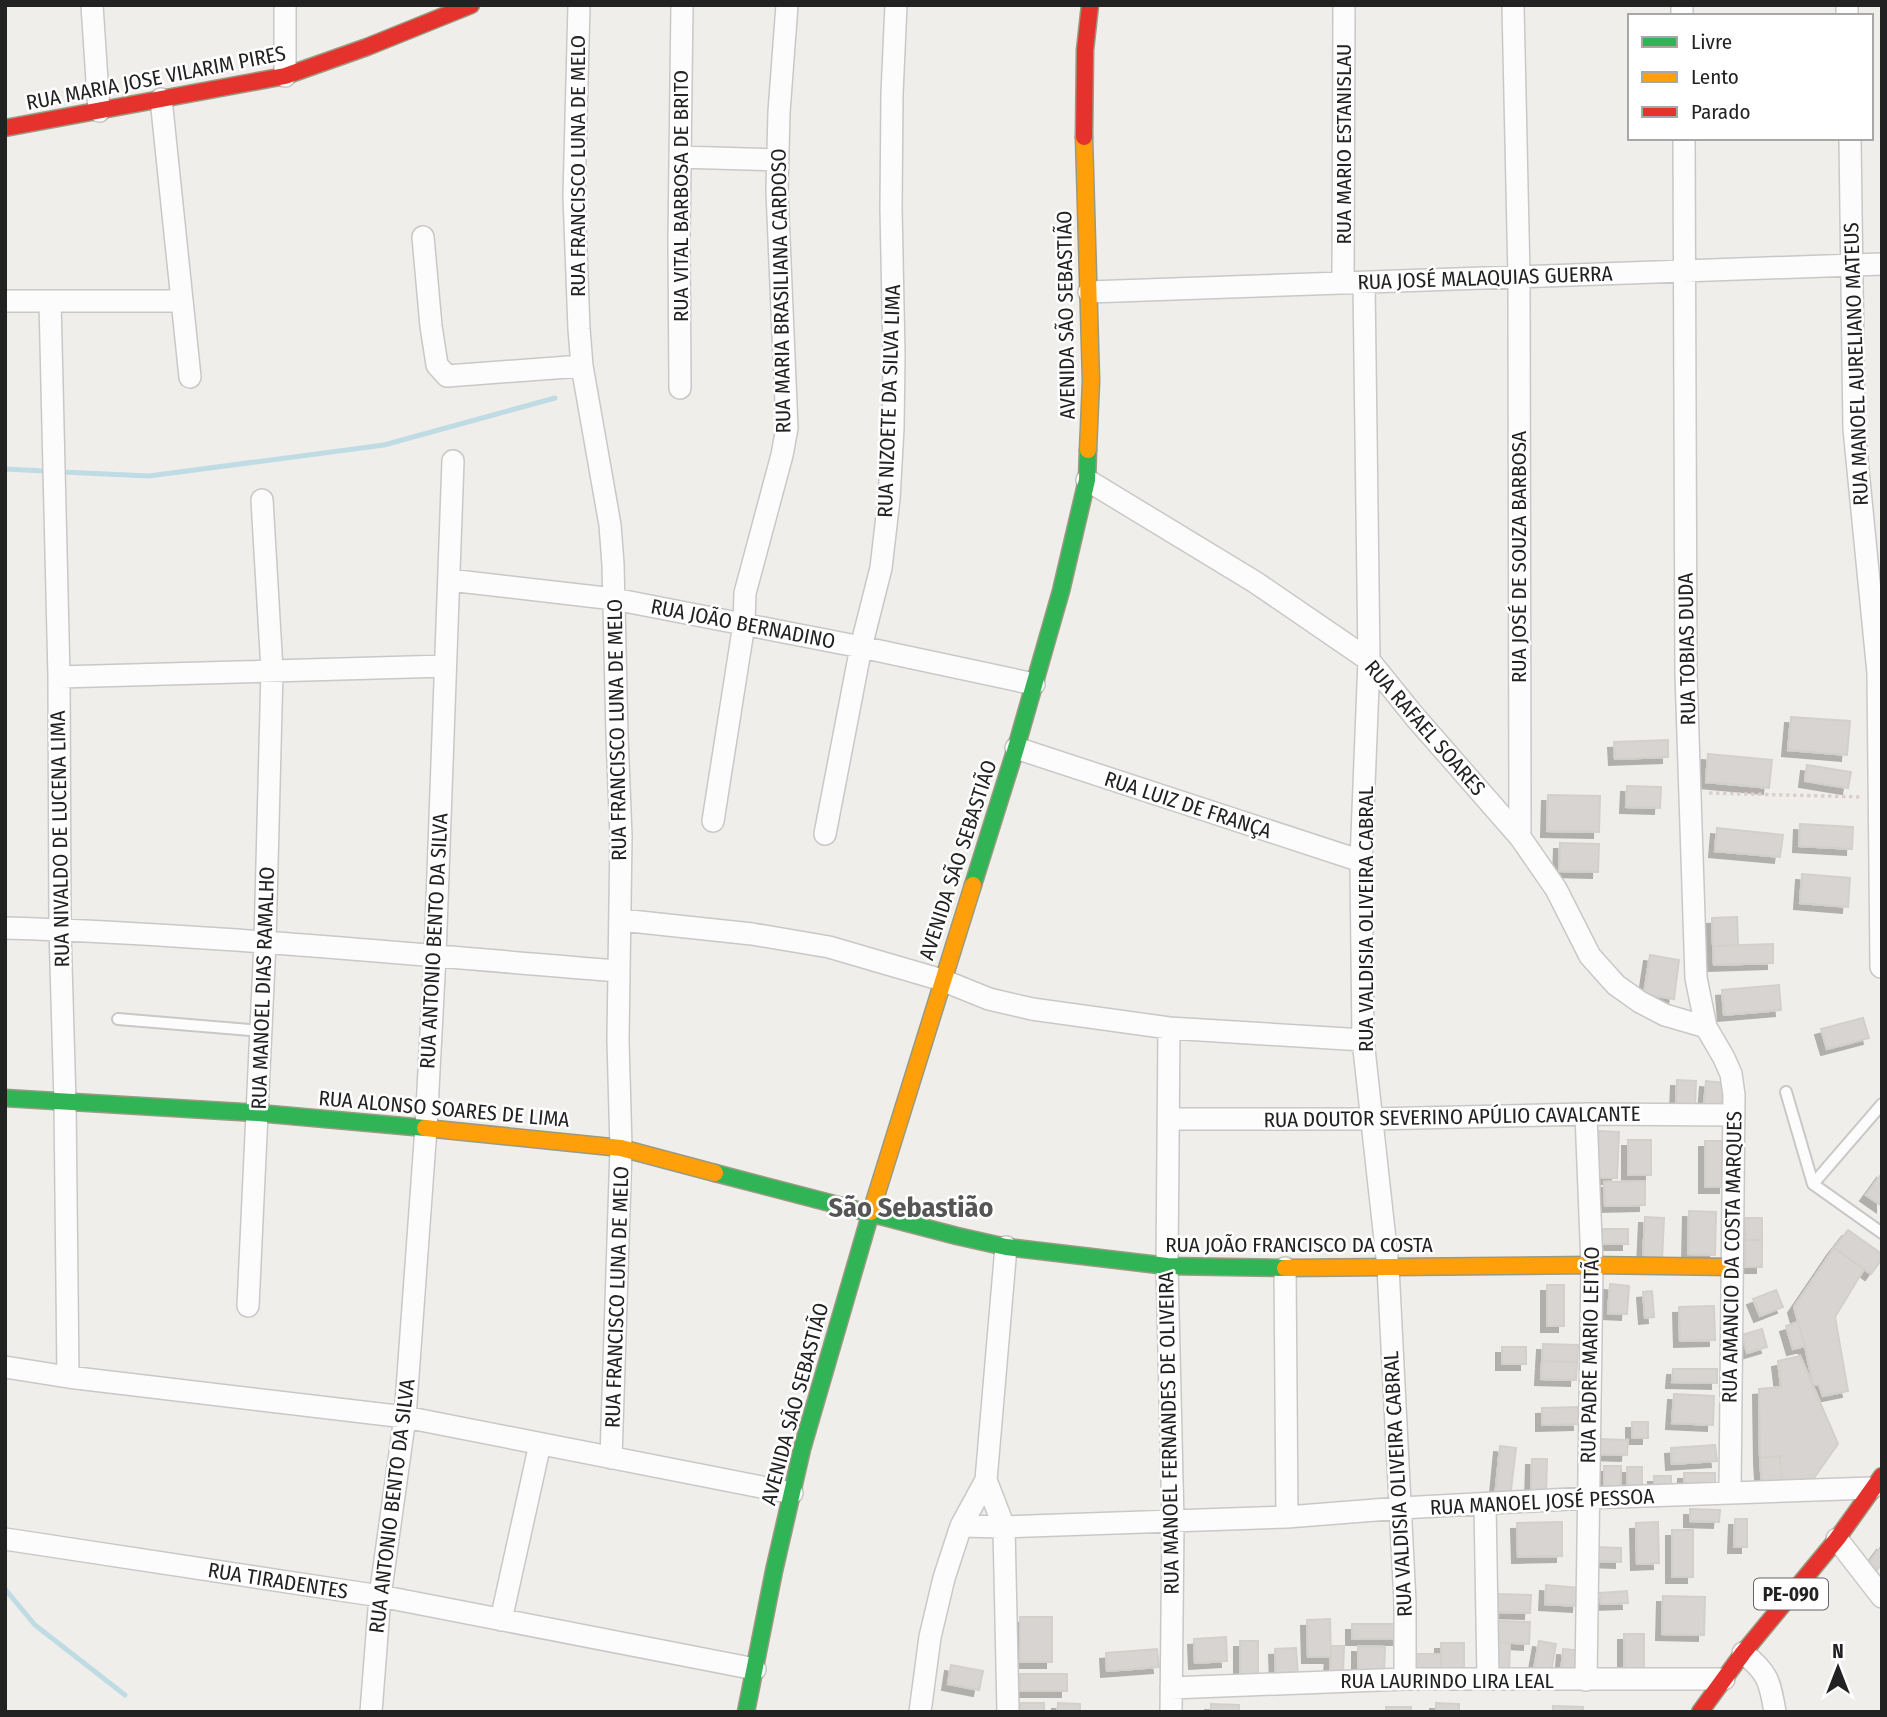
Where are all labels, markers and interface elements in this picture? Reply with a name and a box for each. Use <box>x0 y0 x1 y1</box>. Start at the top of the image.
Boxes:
legend <box>1628 14 1873 140</box>
text: Livre <box>1691 29 1732 55</box>
street label: RUA FRANCISCO LUNA DE MELO <box>565 35 591 297</box>
street label: RUA MARIA JOSE VILARIM PIRES <box>24 40 288 116</box>
street label: RUA MARIO ESTANISLAU <box>1331 44 1357 244</box>
text: Lento <box>1691 64 1739 90</box>
street label: RUA VITAL BARBOSA DE BRITO <box>668 70 694 322</box>
text: Parado <box>1691 99 1750 125</box>
street label: RUA MARIA BRASILIANA CARDOSO <box>766 148 796 434</box>
street label: AVENIDA SÃO SEBASTIÃO <box>1051 210 1081 420</box>
street label: RUA MANOEL AURELIANO MATEUS <box>1838 222 1874 506</box>
street label: RUA JOSÉ MALAQUIAS GUERRA <box>1357 261 1613 295</box>
street label: RUA NIZOETE DA SILVA LIMA <box>872 284 906 518</box>
street label: RUA JOSÉ DE SOUZA BARBOSA <box>1506 431 1532 683</box>
street label: RUA TOBIAS DUDA <box>1673 572 1701 726</box>
street label: RUA JOÃO BERNADINO <box>649 593 837 655</box>
street label: RUA FRANCISCO LUNA DE MELO <box>602 599 632 861</box>
street label: RUA RAFAEL SOARES <box>1359 655 1491 801</box>
street label: RUA NIVALDO DE LUCENA LIMA <box>45 710 75 968</box>
street label: AVENIDA SÃO SEBASTIÃO <box>913 757 1003 963</box>
street label: RUA LUIZ DE FRANÇA <box>1101 766 1275 844</box>
street label: RUA VALDISIA OLIVEIRA CABRAL <box>1353 785 1379 1052</box>
street label: RUA ANTONIO BENTO DA SILVA <box>414 812 454 1070</box>
street label: RUA MANOEL DIAS RAMALHO <box>246 866 280 1110</box>
street label: RUA ALONSO SOARES DE LIMA <box>317 1085 571 1133</box>
street label: RUA DOUTOR SEVERINO APÚLIO CAVALCANTE <box>1263 1101 1641 1133</box>
street label: RUA AMANCIO DA COSTA MARQUES <box>1716 1111 1748 1403</box>
street label: RUA FRANCISCO LUNA DE MELO <box>599 1166 635 1428</box>
district label: São Sebastião <box>829 1191 994 1224</box>
street label: RUA JOÃO FRANCISCO DA COSTA <box>1165 1232 1433 1258</box>
street label: RUA PADRE MARIO LEITÃO <box>1575 1246 1605 1464</box>
street label: RUA MANOEL FERNANDES DE OLIVEIRA <box>1153 1271 1185 1595</box>
street label: AVENIDA SÃO SEBASTIÃO <box>755 1300 835 1508</box>
street label: RUA VALDISIA OLIVEIRA CABRAL <box>1378 1350 1418 1618</box>
street label: RUA ANTONIO BENTO DA SILVA <box>363 1377 421 1635</box>
street label: RUA MANOEL JOSÉ PESSOA <box>1429 1483 1655 1521</box>
street label: RUA TIRADENTES <box>206 1557 350 1605</box>
road number: PE-090 <box>1754 1578 1828 1610</box>
north arrow <box>1803 1633 1873 1703</box>
text: N <box>1832 1640 1844 1663</box>
street label: RUA LAURINDO LIRA LEAL <box>1340 1668 1555 1694</box>

